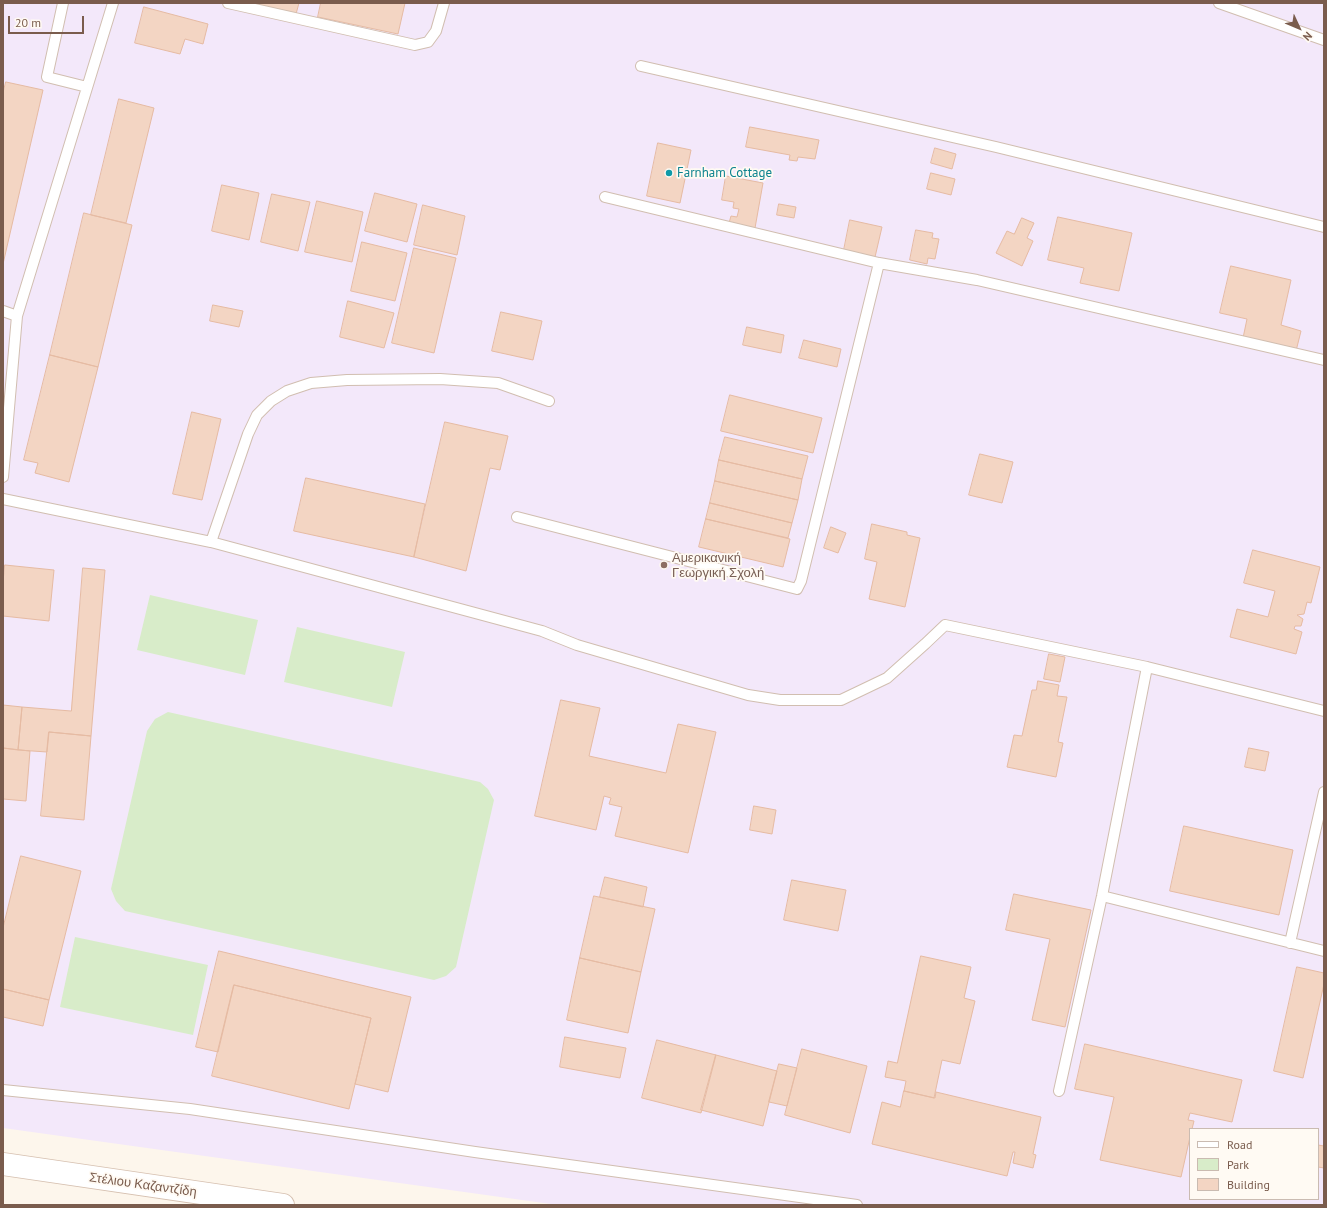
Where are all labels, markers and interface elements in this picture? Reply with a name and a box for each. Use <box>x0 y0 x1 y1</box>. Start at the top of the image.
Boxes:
scale bar <box>10 8 86 34</box>
north arrow <box>1279 8 1319 48</box>
text: 20 m <box>15 15 41 30</box>
text: N <box>1300 29 1315 44</box>
place label: Farnham Cottage <box>677 165 772 181</box>
marker: Farnham Cottage <box>664 168 674 178</box>
place label: Αμερικανική Γεωργική Σχολή <box>672 550 764 581</box>
marker: Αμερικανική Γεωργική Σχολή <box>659 560 669 570</box>
legend <box>1189 1128 1319 1200</box>
text: Road <box>1227 1137 1252 1152</box>
text: Park <box>1227 1157 1249 1172</box>
street label: Στέλιου Καζαντζίδη <box>88 1170 198 1200</box>
text: Building <box>1227 1177 1270 1192</box>

